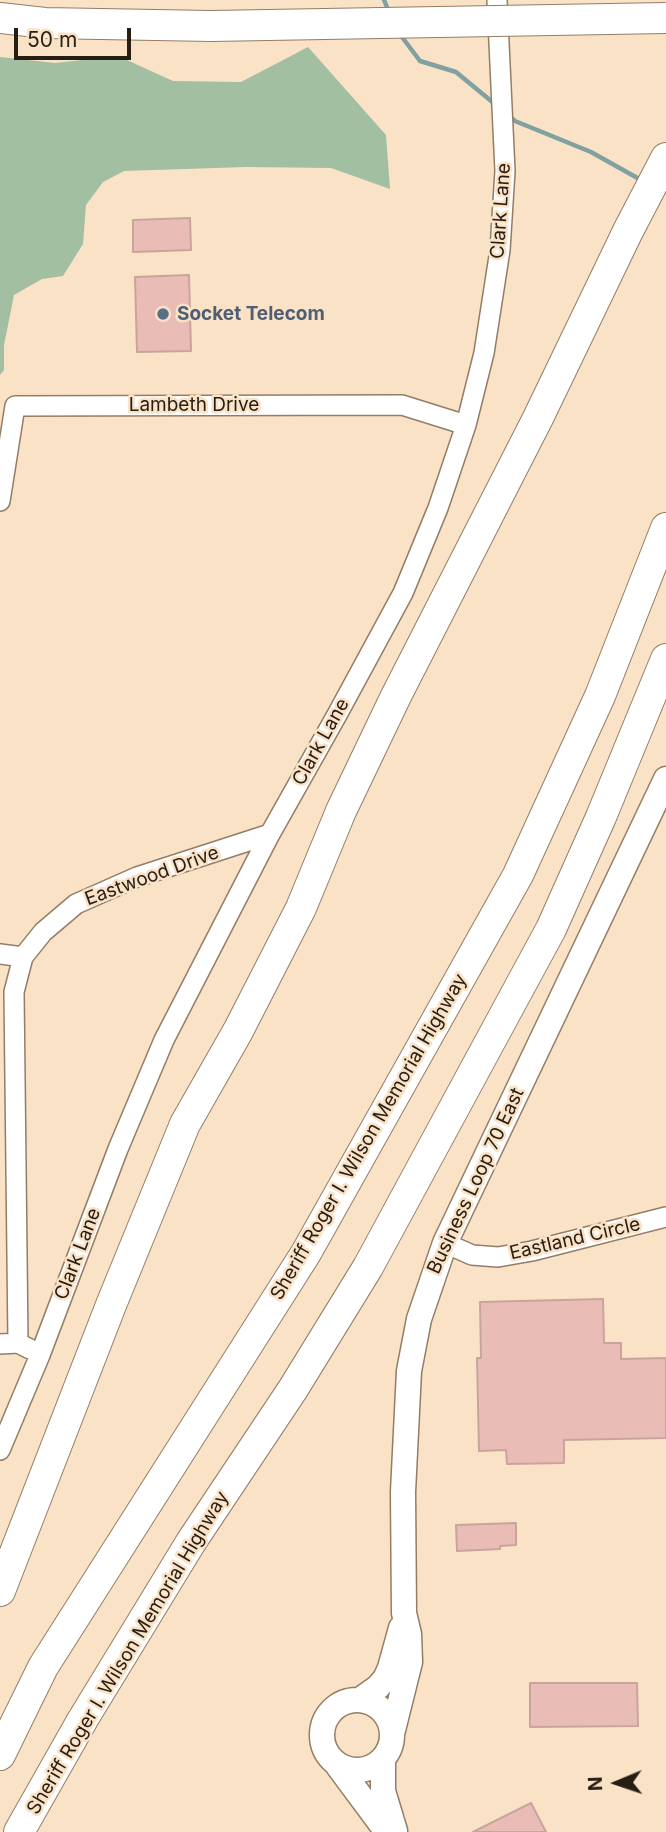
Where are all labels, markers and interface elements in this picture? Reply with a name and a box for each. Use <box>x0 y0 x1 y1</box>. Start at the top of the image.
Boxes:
scale bar <box>18 14 135 58</box>
text: 50 m <box>27 27 77 52</box>
street label: Clark Lane <box>486 162 516 260</box>
place label: Socket Telecom <box>177 303 325 325</box>
marker: Socket Telecom <box>155 306 171 322</box>
street label: Lambeth Drive <box>129 394 259 416</box>
street label: Clark Lane <box>288 694 354 790</box>
street label: Eastwood Drive <box>82 841 222 911</box>
street label: Sheriff Roger I. Wilson Memorial Highway <box>266 970 472 1304</box>
street label: Business Loop 70 East <box>423 1084 529 1278</box>
street label: Clark Lane <box>50 1205 106 1303</box>
street label: Eastland Circle <box>507 1213 643 1265</box>
street label: Sheriff Roger I. Wilson Memorial Highway <box>22 1487 234 1819</box>
north arrow <box>582 1748 652 1818</box>
text: N <box>584 1776 607 1791</box>

